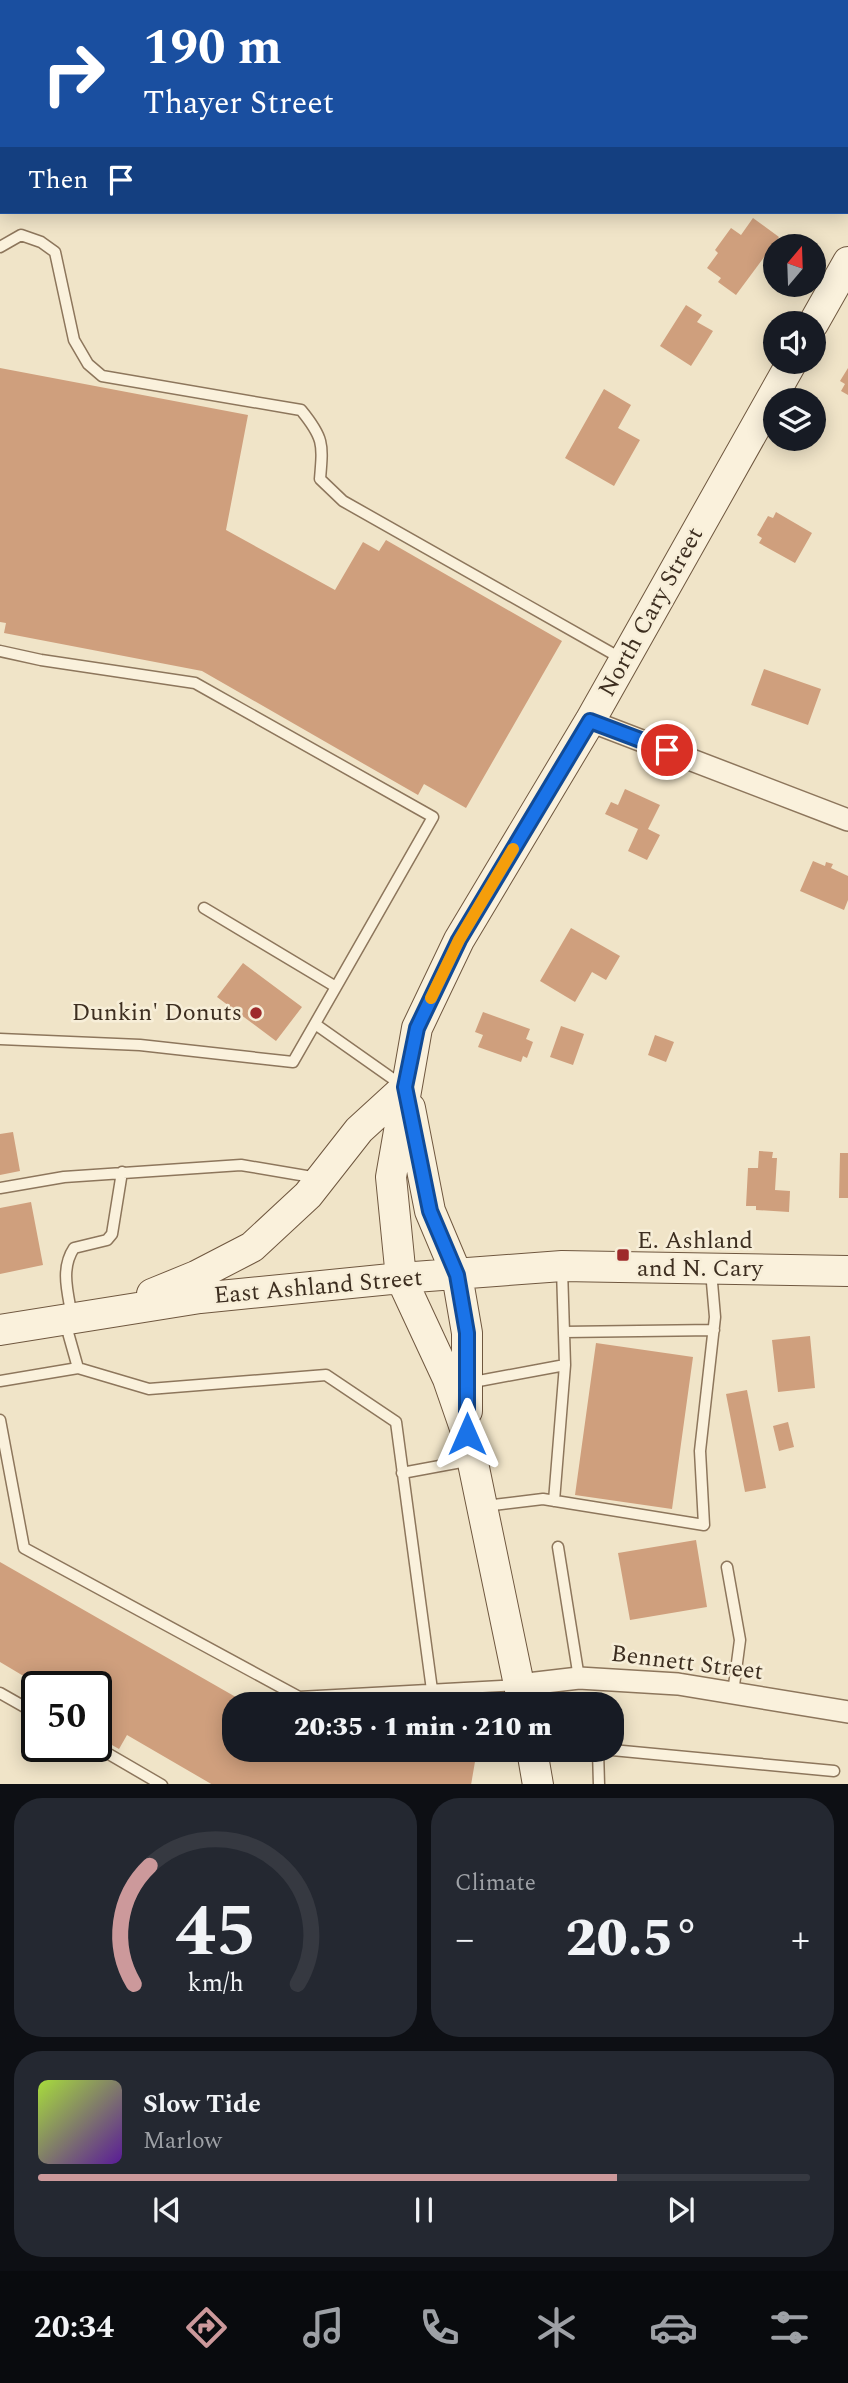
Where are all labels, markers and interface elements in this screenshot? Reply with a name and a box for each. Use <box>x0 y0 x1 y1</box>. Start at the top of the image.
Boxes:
text: 190 m <box>143 11 282 86</box>
icon: right <box>28 28 119 119</box>
text: Thayer Street <box>143 79 334 128</box>
text: Then <box>28 160 88 200</box>
icon: arrive <box>102 161 140 199</box>
north arrow <box>763 234 826 298</box>
map controls <box>763 234 826 451</box>
button: sound <box>763 311 826 374</box>
button: layers <box>763 388 826 451</box>
street label: North Cary Street <box>589 520 713 704</box>
pin <box>637 720 697 780</box>
icon: arrive <box>648 731 686 769</box>
place label: Dunkin' Donuts <box>72 995 242 1031</box>
marker: Dunkin' Donuts <box>248 1005 264 1021</box>
place label: E. Ashland and N. Cary <box>637 1223 764 1287</box>
marker: E. Ashland and N. Cary <box>615 1247 631 1263</box>
street label: East Ashland Street <box>212 1260 424 1314</box>
position arrow <box>430 1397 504 1471</box>
street label: Bennett Street <box>609 1636 765 1690</box>
speed limit sign: 50 <box>21 1671 112 1762</box>
text: 20:35 · 1 min · 210 m <box>294 1707 552 1747</box>
text: Climate <box>455 1866 536 1901</box>
text: 45 <box>175 1877 256 1988</box>
text: 20.5° <box>565 1900 700 1979</box>
text: − <box>455 1911 474 1969</box>
text: + <box>791 1911 810 1969</box>
text: km/h <box>187 1964 244 2002</box>
text: Slow Tide <box>143 2084 261 2124</box>
text: Marlow <box>143 2124 222 2159</box>
icon: previous <box>148 2191 186 2229</box>
icon: pause <box>405 2191 443 2229</box>
icon: next <box>662 2191 700 2229</box>
text: 20:34 <box>34 2303 114 2352</box>
icon: directions <box>182 2303 231 2352</box>
icon: music <box>299 2303 348 2352</box>
icon: phone <box>415 2303 464 2352</box>
icon: climate <box>532 2303 581 2352</box>
icon: car <box>649 2303 698 2352</box>
icon: filters <box>765 2303 814 2352</box>

